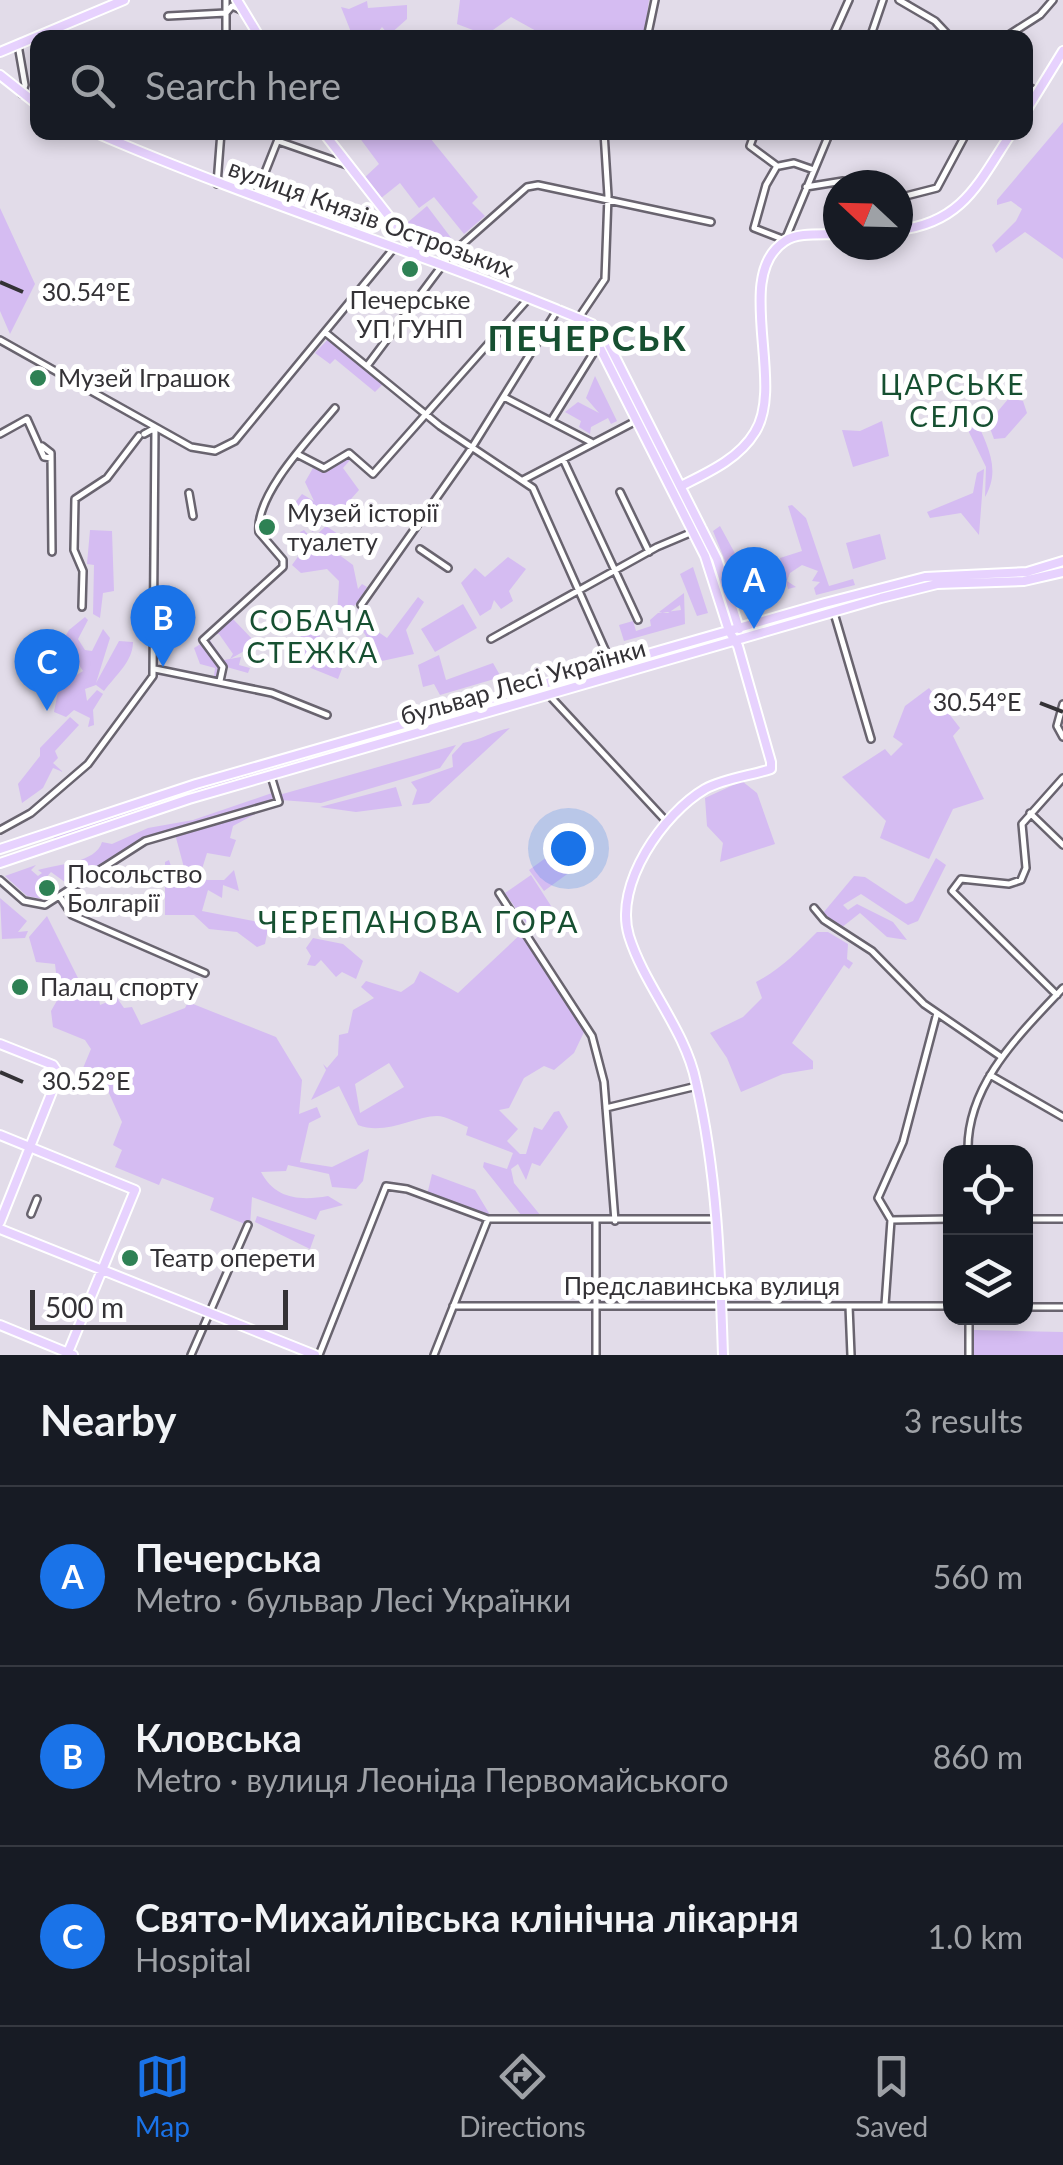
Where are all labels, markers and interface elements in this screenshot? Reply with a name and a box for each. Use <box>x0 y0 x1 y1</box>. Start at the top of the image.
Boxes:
search box <box>30 30 1033 140</box>
icon: search <box>65 58 120 113</box>
text: Search here <box>145 62 341 108</box>
street label: вулиця Князів Острозьких <box>225 151 518 283</box>
north arrow <box>823 170 913 260</box>
marker: Печерське УП ГУНП <box>399 258 421 280</box>
text: 30.54°E <box>42 276 130 306</box>
place label: Печерське УП ГУНП <box>350 284 470 343</box>
district label: ПЕЧЕРСЬК <box>488 316 688 358</box>
place label: Музей Іграшок <box>58 362 230 392</box>
marker: Музей Іграшок <box>27 367 49 389</box>
district label: ЦАРСЬКЕ СЕЛО <box>880 367 1026 433</box>
place label: Музей історії туалету <box>287 497 439 556</box>
marker: Музей історії туалету <box>256 516 278 538</box>
pin: A <box>722 546 786 629</box>
pin: B <box>130 584 196 667</box>
district label: СОБАЧА СТЕЖКА <box>246 603 380 669</box>
pin: C <box>15 628 80 711</box>
street label: бульвар Лесі Українки <box>397 632 649 730</box>
text: 30.54°E <box>933 686 1021 716</box>
your location <box>543 823 594 874</box>
place label: Посольство Болгарії <box>67 858 202 917</box>
marker: Посольство Болгарії <box>36 877 58 899</box>
district label: ЧЕРЕПАНОВА ГОРА <box>258 903 580 939</box>
place label: Палац спорту <box>40 971 198 1001</box>
marker: Палац спорту <box>9 976 31 998</box>
text: 30.52°E <box>42 1065 130 1095</box>
map controls <box>943 1145 1033 1325</box>
button: locate <box>943 1145 1033 1235</box>
button: layers <box>943 1235 1033 1325</box>
place label: Театр оперети <box>150 1242 316 1272</box>
marker: Театр оперети <box>119 1247 141 1269</box>
street label: Предславинська вулиця <box>564 1270 840 1300</box>
scale bar <box>30 1285 288 1330</box>
text: 500 m <box>45 1290 124 1324</box>
text: Nearby <box>40 1395 177 1445</box>
text: 3 results <box>904 1401 1023 1440</box>
text: Печерська <box>135 1534 322 1580</box>
text: A <box>61 1557 84 1596</box>
text: 560 m <box>933 1557 1023 1596</box>
text: Metro · бульвар Лесі Українки <box>135 1580 571 1619</box>
text: Кловська <box>135 1714 302 1760</box>
text: B <box>62 1737 83 1776</box>
text: 860 m <box>933 1737 1023 1776</box>
text: Metro · вулиця Леоніда Первомайського <box>135 1760 729 1799</box>
text: Свято-Михайлівська клінічна лікарня <box>135 1894 799 1940</box>
text: C <box>62 1917 83 1956</box>
text: 1.0 km <box>928 1917 1023 1956</box>
text: Hospital <box>135 1940 251 1979</box>
tab: Map <box>135 2049 190 2143</box>
tab: Directions <box>459 2049 586 2143</box>
tab: Saved <box>855 2049 928 2143</box>

